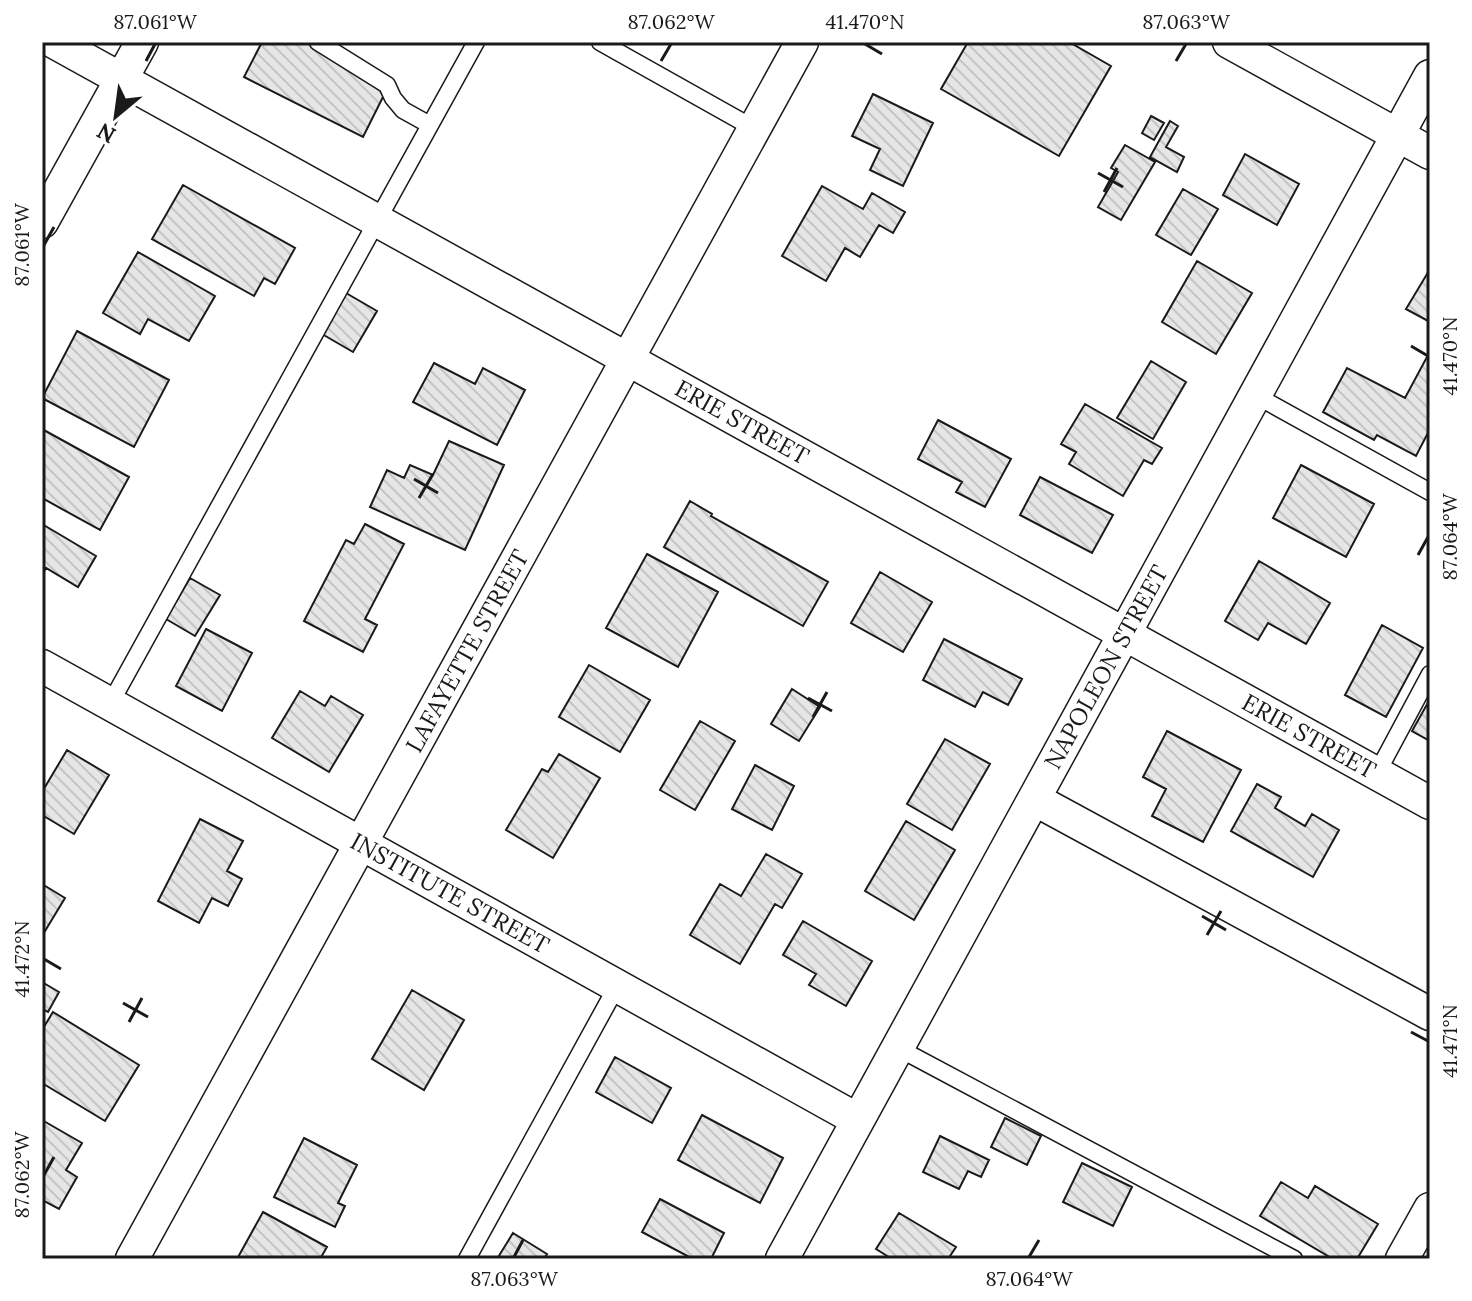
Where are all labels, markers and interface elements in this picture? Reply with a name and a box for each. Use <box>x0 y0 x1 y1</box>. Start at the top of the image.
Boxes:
text: 87.061°W <box>113 9 198 34</box>
text: 87.062°W <box>628 9 716 34</box>
text: 41.470°N <box>826 9 904 34</box>
text: 87.063°W <box>1142 9 1231 34</box>
north arrow <box>76 76 156 156</box>
text: N <box>92 117 121 150</box>
text: 87.061°W <box>9 202 34 287</box>
text: 41.470°N <box>1437 317 1462 395</box>
street label: ERIE STREET <box>670 372 814 472</box>
text: 87.064°W <box>1437 493 1462 580</box>
street label: LAFAYETTE STREET <box>398 544 536 758</box>
street label: NAPOLEON STREET <box>1037 560 1175 774</box>
street label: ERIE STREET <box>1237 686 1381 786</box>
street label: INSTITUTE STREET <box>345 825 555 961</box>
text: 41.472°N <box>9 920 34 998</box>
text: 41.471°N <box>1437 1004 1462 1078</box>
text: 87.062°W <box>9 1130 34 1218</box>
text: 87.063°W <box>470 1266 559 1291</box>
text: 87.064°W <box>986 1266 1073 1291</box>

